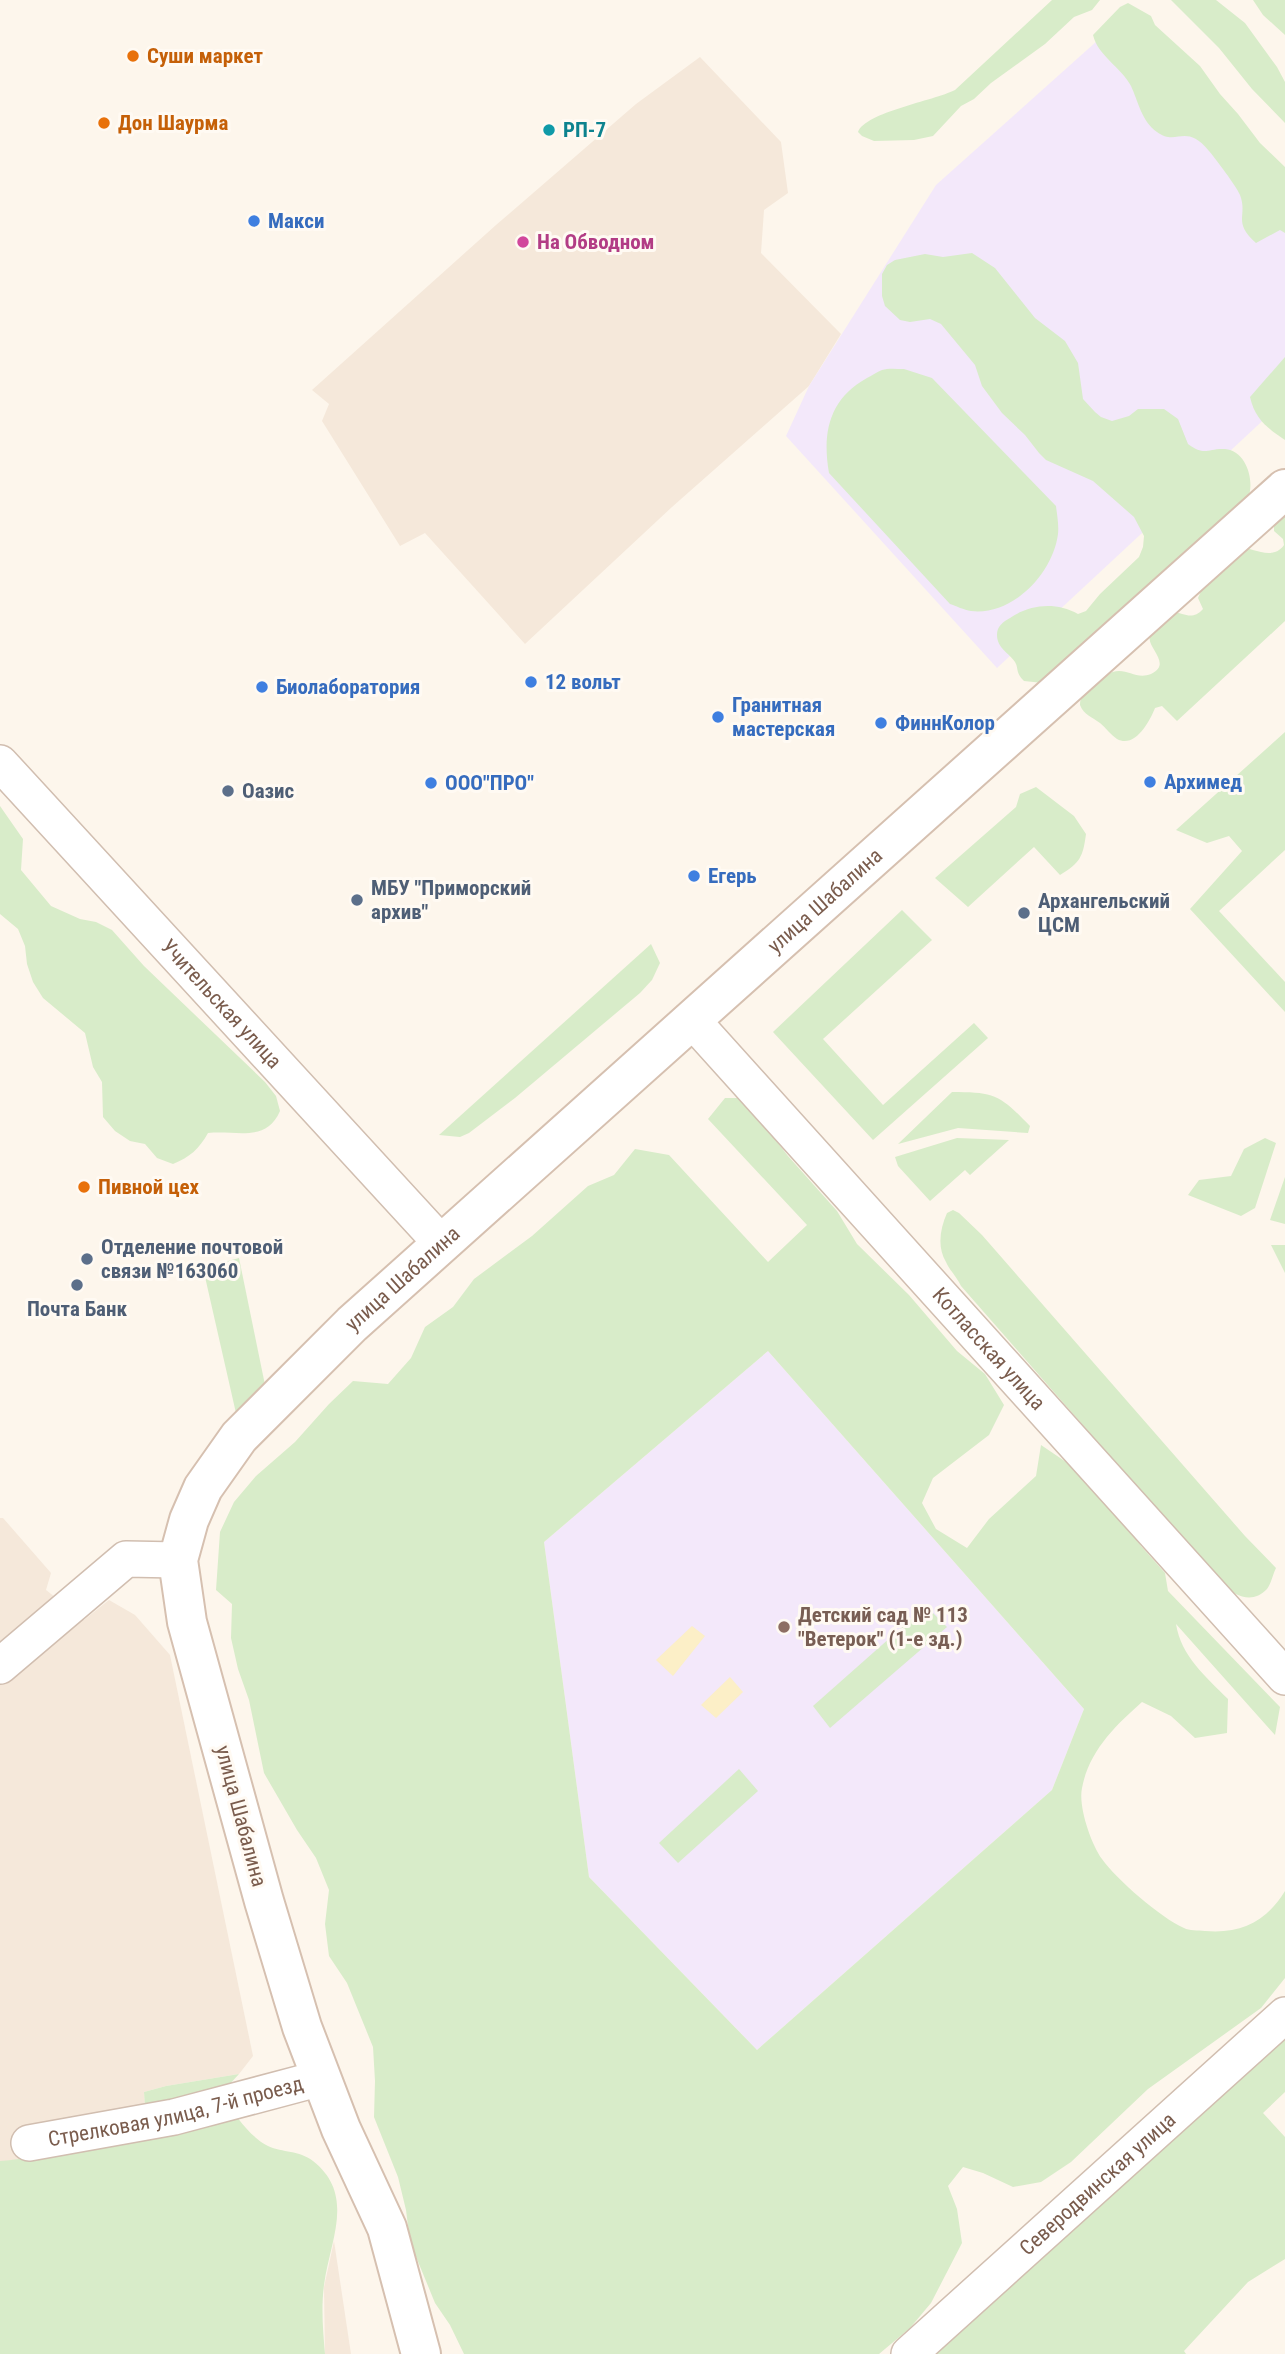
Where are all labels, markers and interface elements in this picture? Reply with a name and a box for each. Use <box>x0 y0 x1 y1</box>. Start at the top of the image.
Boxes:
place label: Суши маркет <box>147 44 263 68</box>
marker: Суши маркет <box>125 48 141 64</box>
place label: Дон Шаурма <box>118 111 228 135</box>
marker: Дон Шаурма <box>96 115 112 131</box>
place label: РП-7 <box>563 118 606 142</box>
marker: РП-7 <box>541 122 557 138</box>
place label: Макси <box>268 209 324 233</box>
marker: Макси <box>246 213 262 229</box>
place label: На Обводном <box>537 230 655 254</box>
marker: На Обводном <box>515 234 531 250</box>
place label: 12 вольт <box>545 670 621 694</box>
marker: 12 вольт <box>523 674 539 690</box>
place label: Биолаборатория <box>276 675 420 699</box>
marker: Биолаборатория <box>254 679 270 695</box>
place label: Гранитная мастерская <box>732 693 835 741</box>
marker: Гранитная мастерская <box>710 709 726 725</box>
place label: ФиннКолор <box>895 711 995 735</box>
marker: ФиннКолор <box>873 715 889 731</box>
place label: Архимед <box>1164 770 1242 794</box>
place label: ООО"ПРО" <box>445 771 534 795</box>
marker: Архимед <box>1142 774 1158 790</box>
marker: ООО"ПРО" <box>423 775 439 791</box>
place label: Оазис <box>242 779 295 803</box>
marker: Оазис <box>220 783 236 799</box>
street label: улица Шабалина <box>763 843 887 958</box>
place label: Егерь <box>708 864 757 888</box>
marker: Егерь <box>686 868 702 884</box>
place label: МБУ "Приморский архив" <box>371 876 531 924</box>
place label: Архангельский ЦСМ <box>1038 889 1170 937</box>
marker: МБУ "Приморский архив" <box>349 892 365 908</box>
marker: Архангельский ЦСМ <box>1016 905 1032 921</box>
street label: Учительская улица <box>156 934 286 1073</box>
place label: Пивной цех <box>98 1175 200 1199</box>
marker: Пивной цех <box>76 1179 92 1195</box>
street label: улица Шабалина <box>340 1221 465 1336</box>
place label: Отделение почтовой связи №163060 <box>101 1235 283 1283</box>
marker: Отделение почтовой связи №163060 <box>79 1251 95 1267</box>
marker: Почта Банк <box>69 1277 85 1293</box>
street label: Котласская улица <box>928 1283 1050 1415</box>
place label: Почта Банк <box>27 1297 128 1321</box>
place label: Детский сад № 113 "Ветерок" (1-е зд.) <box>798 1603 968 1651</box>
marker: Детский сад № 113 "Ветерок" (1-е зд.) <box>776 1619 792 1635</box>
street label: улица Шабалина <box>211 1743 271 1889</box>
street label: Стрелковая улица, 7-й проезд <box>46 2071 306 2151</box>
street label: Северодвинская улица <box>1015 2108 1180 2260</box>

